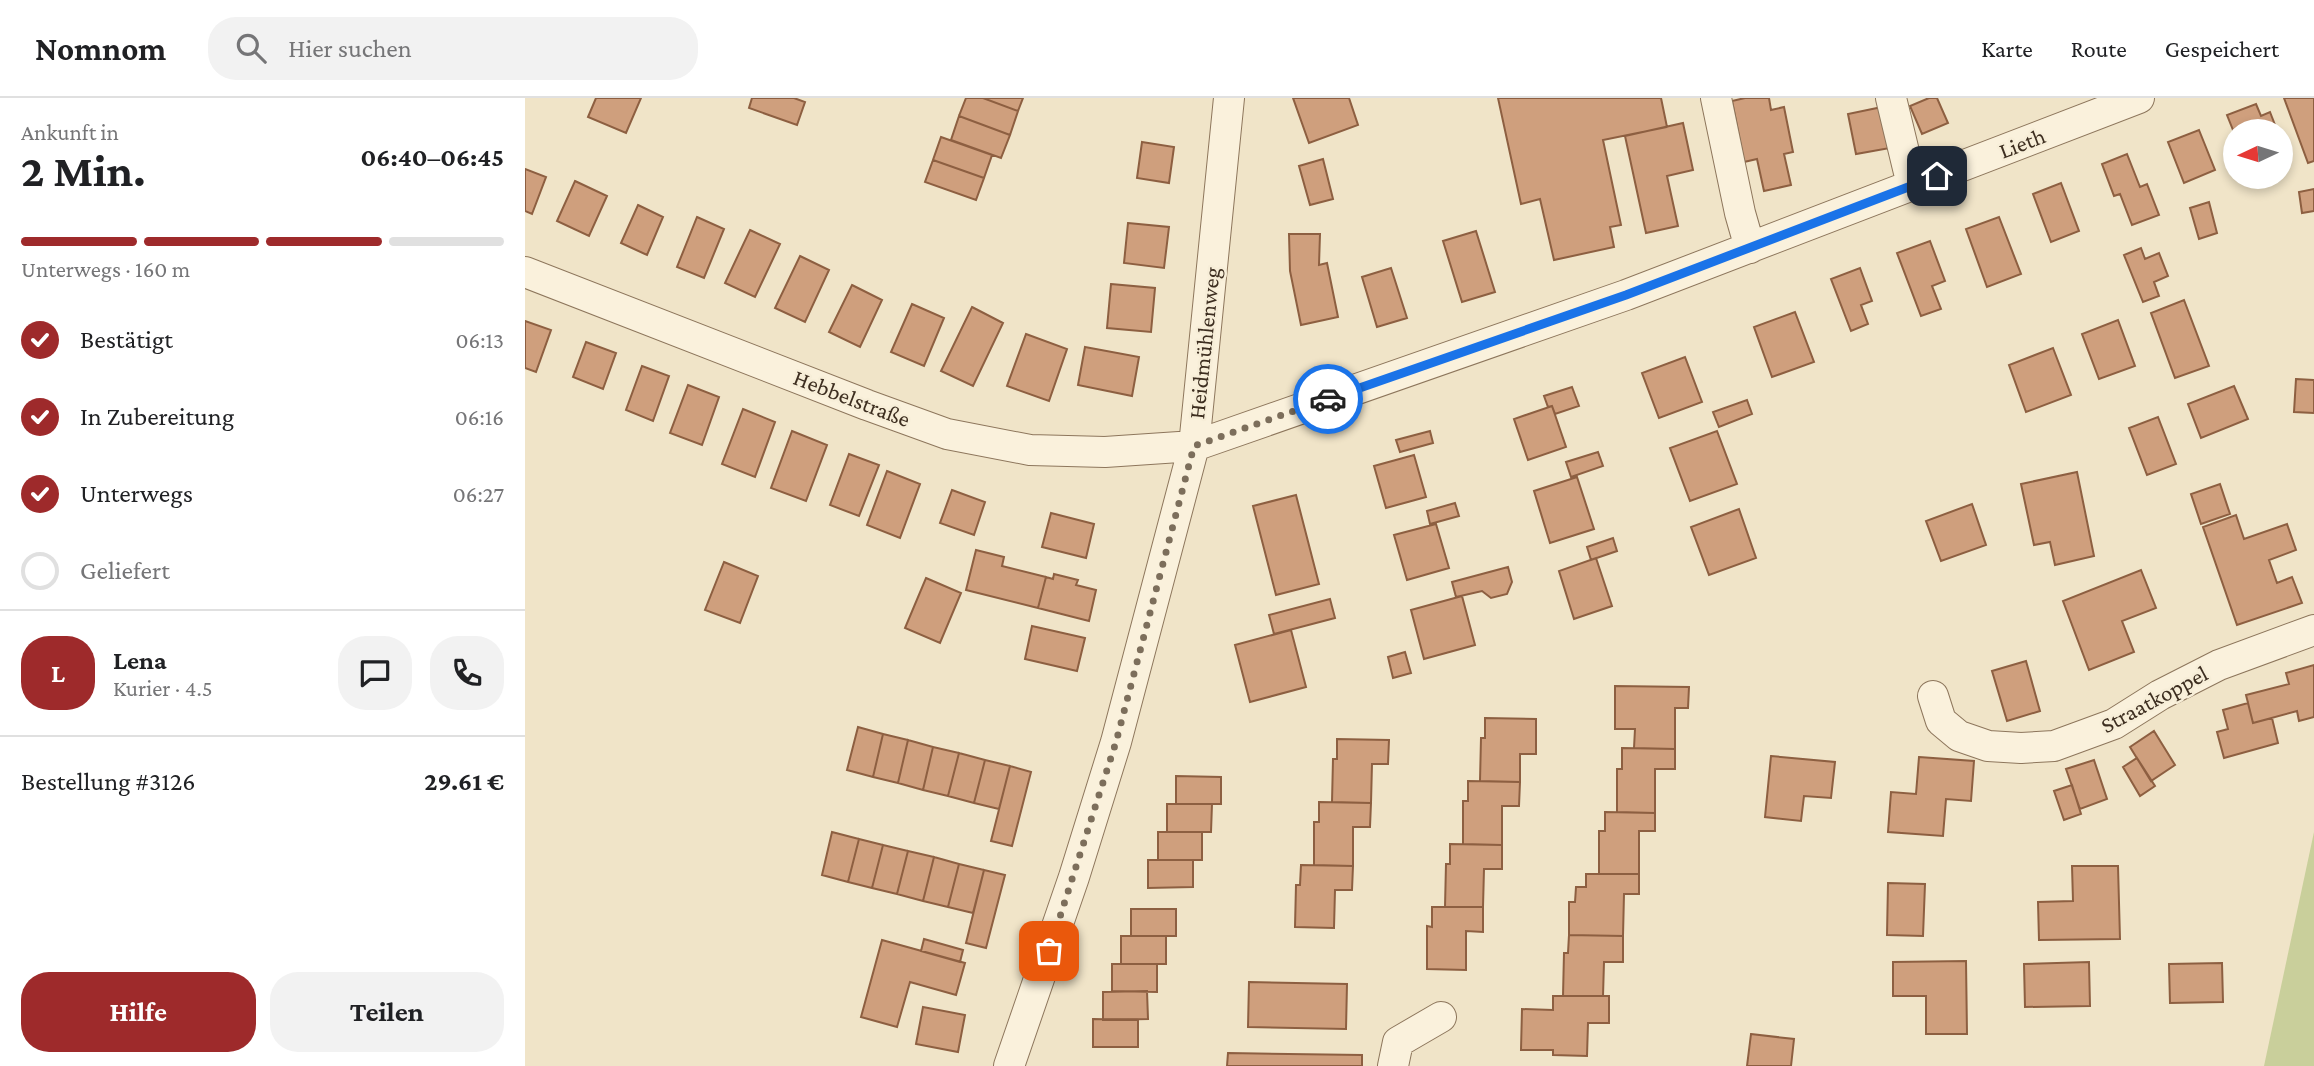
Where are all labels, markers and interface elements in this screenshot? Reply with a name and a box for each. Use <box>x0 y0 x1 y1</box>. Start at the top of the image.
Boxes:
search box <box>208 17 698 80</box>
icon: search <box>232 29 270 67</box>
text: Nomnom <box>35 30 166 67</box>
text: Hier suchen <box>288 34 412 63</box>
text: Karte <box>1981 35 2033 62</box>
text: Route <box>2071 35 2127 62</box>
text: Gespeichert <box>2165 35 2279 62</box>
text: Ankunft in <box>21 119 119 145</box>
north arrow <box>2223 119 2293 189</box>
map controls <box>2223 119 2293 189</box>
street label: Lieth <box>1995 122 2049 164</box>
text: 06:40–06:45 <box>360 143 504 172</box>
text: 2 Min. <box>21 145 146 196</box>
pin <box>1907 146 1967 206</box>
icon: home <box>1918 157 1956 195</box>
text: Unterwegs · 160 m <box>21 256 190 282</box>
street label: Heidmühlenweg <box>1183 266 1225 420</box>
icon: check <box>21 321 59 359</box>
text: Bestätigt <box>80 325 173 354</box>
text: 06:13 <box>456 327 504 353</box>
street label: Hebbelstraße <box>790 364 914 432</box>
courier <box>1293 364 1363 434</box>
icon: car <box>1309 380 1347 418</box>
icon: check <box>21 398 59 436</box>
text: In Zubereitung <box>80 402 234 431</box>
text: 06:16 <box>455 404 504 430</box>
icon: check <box>21 475 59 513</box>
text: Unterwegs <box>80 479 193 508</box>
text: 06:27 <box>453 481 504 507</box>
text: Geliefert <box>80 556 170 585</box>
button: chat <box>338 636 412 710</box>
button: phone <box>430 636 504 710</box>
text: Lena <box>113 646 167 675</box>
text: L <box>51 659 65 688</box>
street label: Straatkoppel <box>2096 660 2212 738</box>
text: Kurier · 4.5 <box>113 675 213 701</box>
text: Bestellung #3126 <box>21 767 196 796</box>
text: 29.61 € <box>424 767 504 796</box>
pin <box>1019 921 1079 981</box>
icon: bag <box>1030 932 1068 970</box>
button: Hilfe <box>21 972 256 1052</box>
button: Teilen <box>270 972 504 1052</box>

